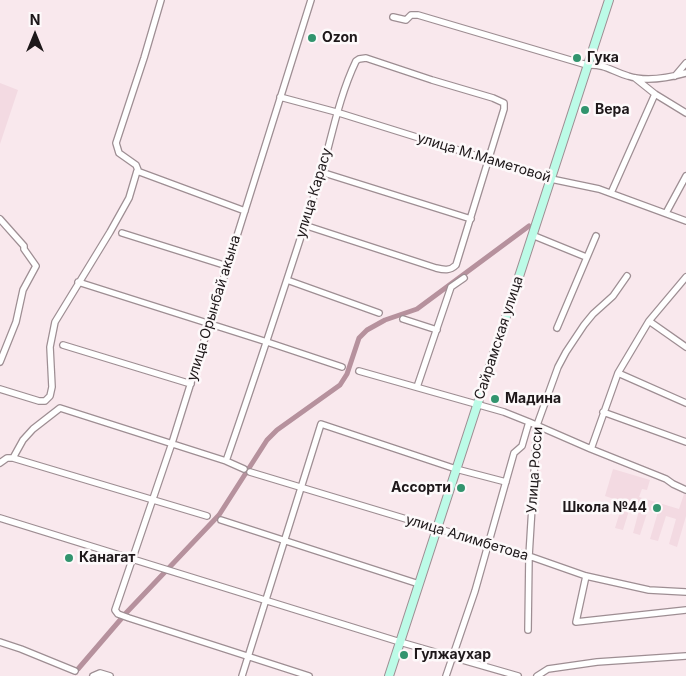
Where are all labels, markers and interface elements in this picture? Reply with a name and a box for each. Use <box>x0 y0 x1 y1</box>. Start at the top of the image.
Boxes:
north arrow <box>10 10 60 60</box>
text: N <box>30 11 40 28</box>
place label: Ozon <box>322 30 358 46</box>
marker: Ozon <box>306 32 318 44</box>
place label: Гука <box>587 50 619 66</box>
marker: Гука <box>571 52 583 64</box>
place label: Вера <box>595 102 630 118</box>
marker: Вера <box>579 104 591 116</box>
street label: улица М.Маметовой <box>415 130 553 186</box>
street label: улица Карасу <box>292 146 336 240</box>
street label: улица Орынбай акына <box>184 233 244 383</box>
street label: Сайрамская улица <box>471 274 527 402</box>
place label: Мадина <box>505 391 561 407</box>
marker: Мадина <box>489 393 501 405</box>
street label: Улица Росси <box>524 426 546 514</box>
place label: Ассорти <box>391 480 451 496</box>
marker: Ассорти <box>455 482 467 494</box>
place label: Школа №44 <box>562 500 647 516</box>
marker: Школа №44 <box>651 502 663 514</box>
street label: улица Алимбетова <box>404 511 530 565</box>
place label: Канагат <box>79 550 135 566</box>
marker: Канагат <box>63 552 75 564</box>
place label: Гулжаухар <box>414 647 491 663</box>
marker: Гулжаухар <box>398 649 410 661</box>

